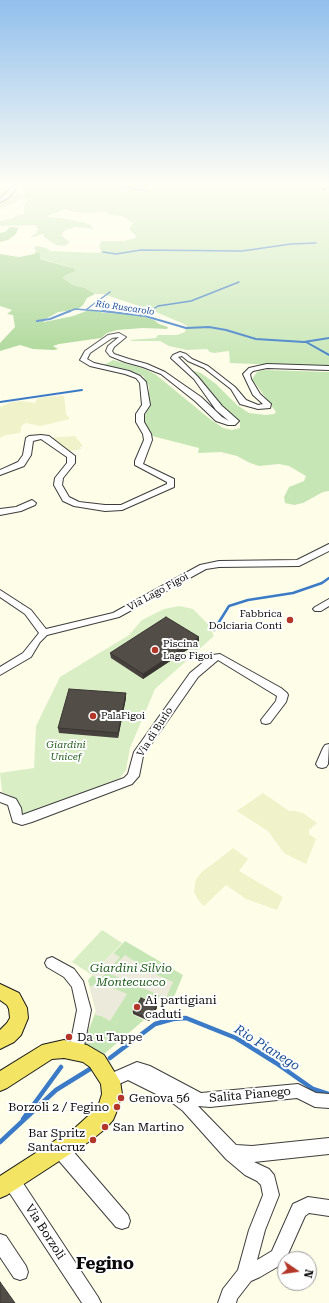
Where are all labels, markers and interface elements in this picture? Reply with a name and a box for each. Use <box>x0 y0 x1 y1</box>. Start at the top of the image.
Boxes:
water label: Rio Ruscarolo <box>95 299 155 317</box>
street label: Via Lago Figoi <box>125 570 191 614</box>
place label: Fabbrica Dolciaria Conti <box>209 608 282 632</box>
marker: Fabbrica Dolciaria Conti <box>285 615 295 625</box>
place label: Piscina Lago Figoi <box>163 638 213 662</box>
marker: Piscina Lago Figoi <box>150 645 160 655</box>
street label: Via di Burlo <box>135 705 175 759</box>
place label: PalaFigoi <box>101 710 145 722</box>
marker: PalaFigoi <box>88 711 98 721</box>
park label: Giardini Unicef <box>46 739 86 762</box>
park label: Giardini Silvio Montecucco <box>90 961 172 989</box>
place label: Ai partigiani caduti <box>145 993 217 1021</box>
marker: Ai partigiani caduti <box>132 1002 142 1012</box>
water label: Rio Pianego <box>231 1022 303 1074</box>
place label: Da u Tappe <box>77 1030 142 1044</box>
marker: Da u Tappe <box>64 1032 74 1042</box>
street label: Salita Pianego <box>209 1084 291 1106</box>
place label: Genova 56 <box>129 1091 190 1105</box>
marker: Genova 56 <box>116 1093 126 1103</box>
place label: Borzoli 2 / Fegino <box>8 1100 109 1114</box>
marker: Borzoli 2 / Fegino <box>112 1102 122 1112</box>
place label: San Martino <box>113 1120 184 1134</box>
marker: San Martino <box>100 1122 110 1132</box>
place label: Bar Spritz Santacruz <box>28 1126 85 1154</box>
marker: Bar Spritz Santacruz <box>88 1135 98 1145</box>
street label: Via Borzoli <box>22 1202 68 1262</box>
north arrow <box>277 1251 317 1291</box>
district label: Fegino <box>76 1254 134 1274</box>
text: N <box>301 1268 315 1279</box>

